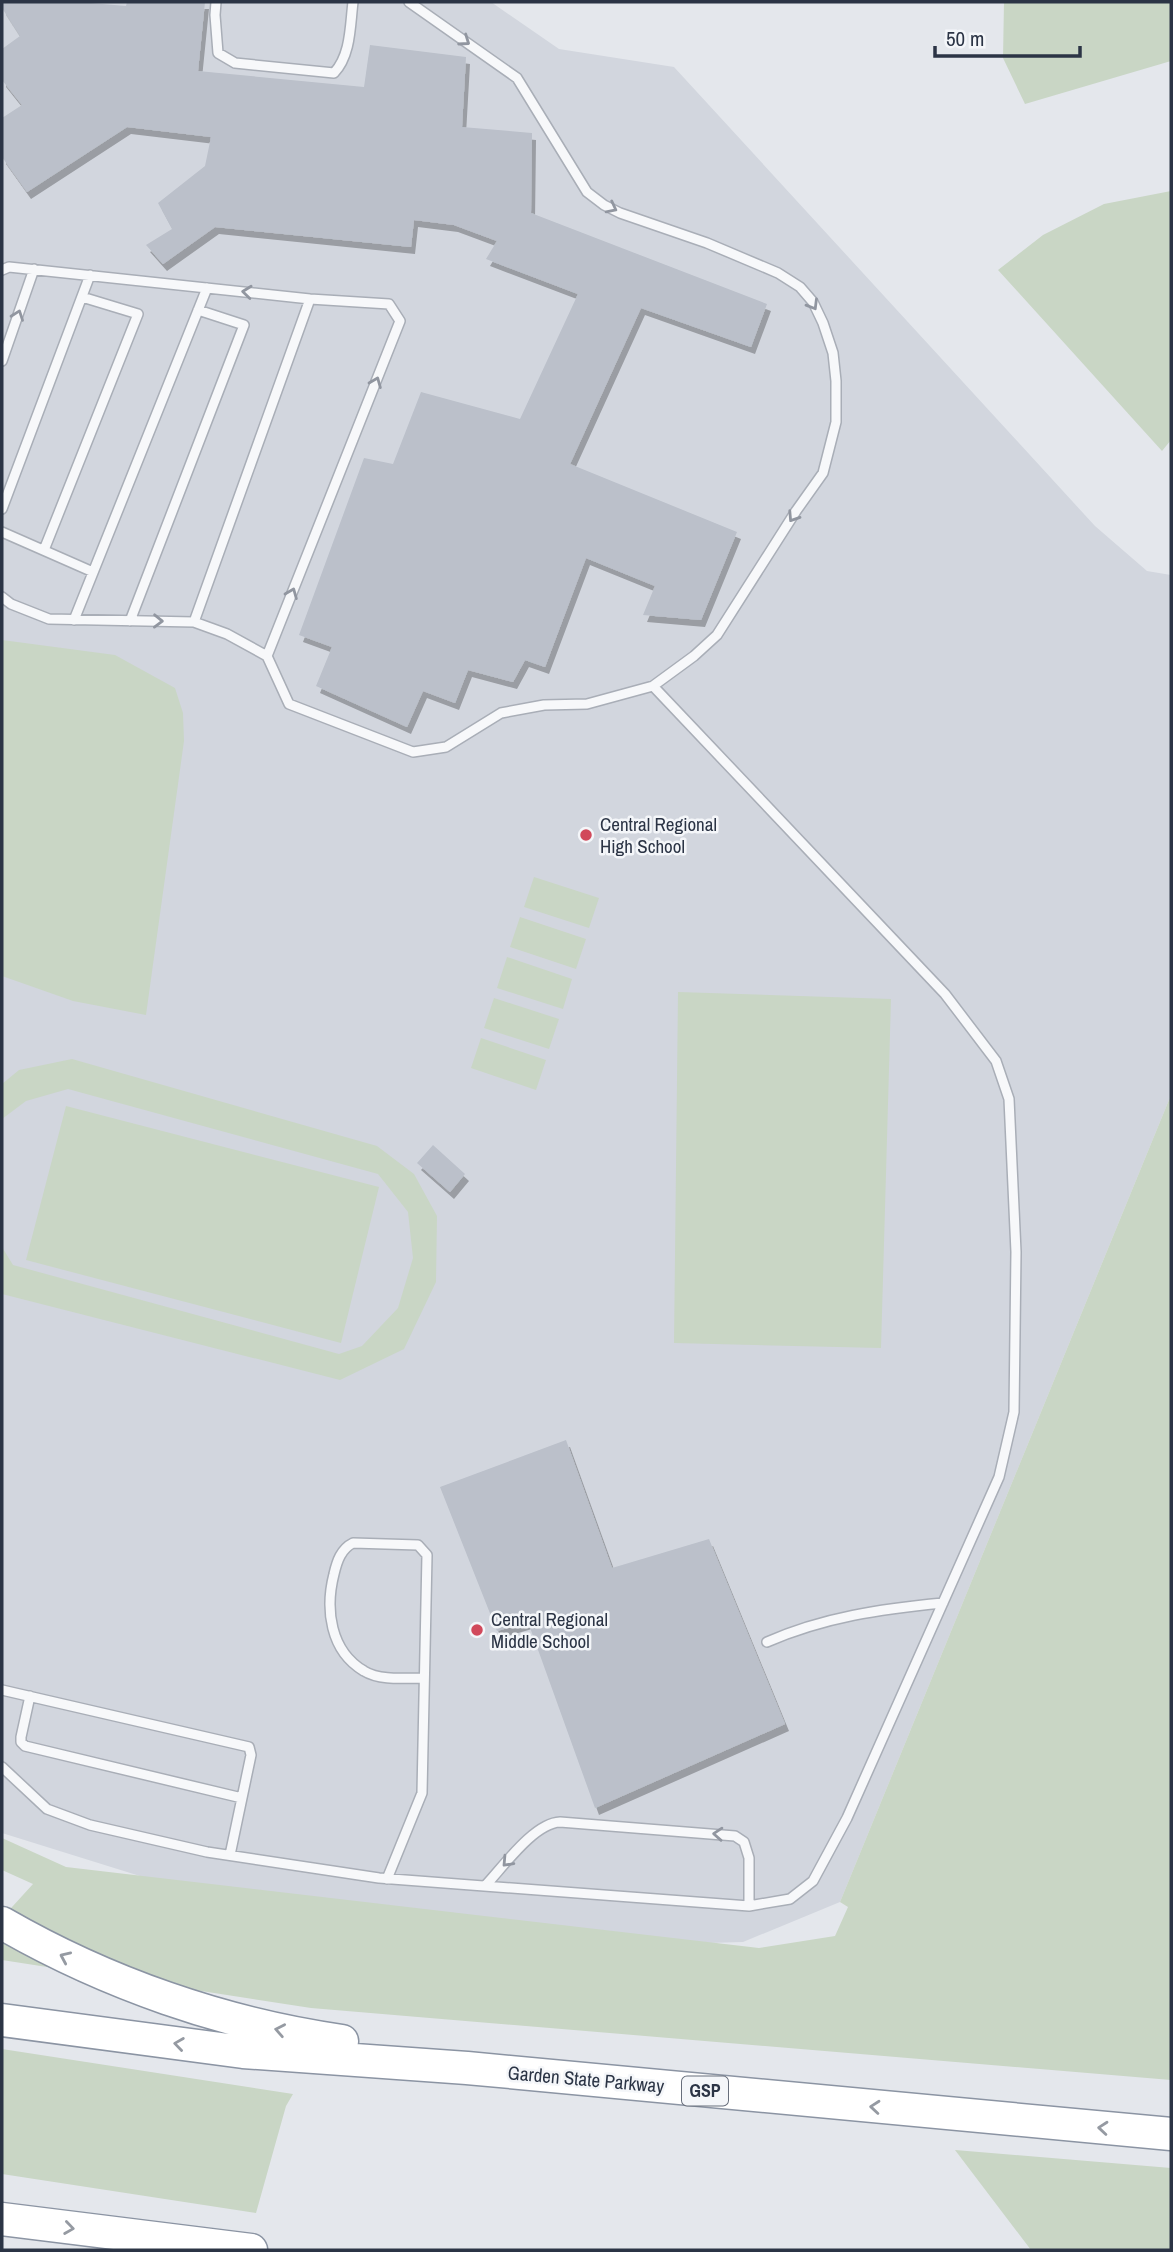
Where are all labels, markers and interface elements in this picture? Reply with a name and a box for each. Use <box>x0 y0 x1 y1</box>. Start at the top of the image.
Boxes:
scale bar <box>935 14 1080 58</box>
text: 50 m <box>946 24 984 53</box>
one-way arrow <box>457 33 470 45</box>
one-way arrow <box>605 200 617 214</box>
one-way arrow <box>241 285 253 300</box>
one-way arrow <box>805 298 818 311</box>
one-way arrow <box>10 310 24 322</box>
one-way arrow <box>368 376 382 389</box>
one-way arrow <box>788 509 801 522</box>
one-way arrow <box>283 588 297 600</box>
one-way arrow <box>154 613 164 629</box>
place label: Central Regional High School <box>600 811 717 859</box>
marker: Central Regional High School <box>578 827 594 843</box>
place label: Central Regional Middle School <box>491 1606 608 1654</box>
marker: Central Regional Middle School <box>469 1622 485 1638</box>
one-way arrow <box>712 1827 723 1842</box>
one-way arrow <box>503 1854 516 1867</box>
one-way arrow <box>60 1951 72 1965</box>
one-way arrow <box>274 2024 286 2039</box>
one-way arrow <box>173 2036 185 2051</box>
street label: Garden State Parkway <box>507 2059 665 2099</box>
road number: GSP <box>682 2076 728 2106</box>
one-way arrow <box>869 2100 880 2115</box>
one-way arrow <box>1097 2121 1108 2136</box>
one-way arrow <box>63 2221 75 2236</box>

